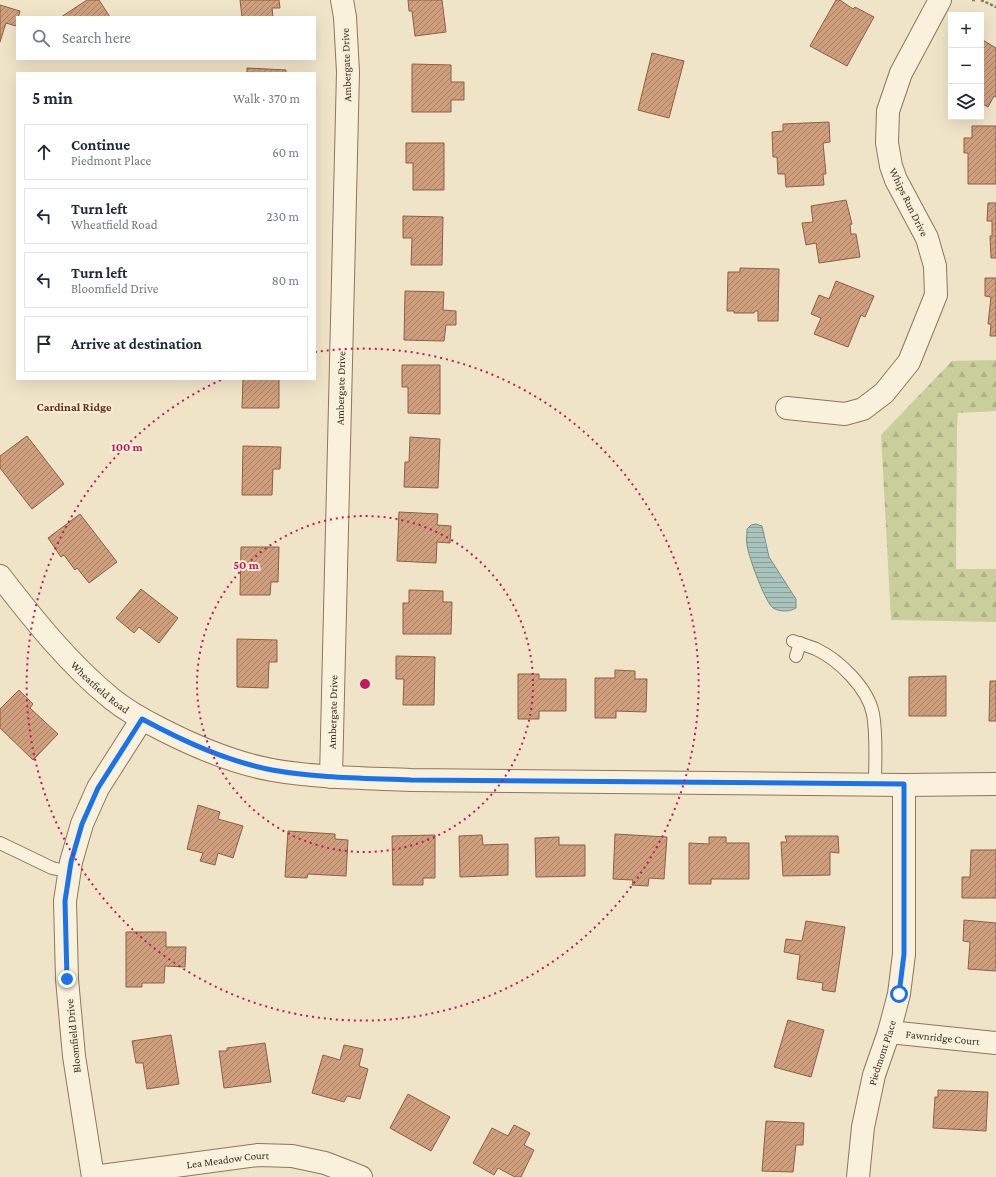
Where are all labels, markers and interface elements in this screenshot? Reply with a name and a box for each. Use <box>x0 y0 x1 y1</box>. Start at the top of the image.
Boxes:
map controls <box>948 12 984 120</box>
button: + <box>948 12 984 48</box>
search box <box>16 16 316 60</box>
icon: search <box>30 27 52 49</box>
street label: Ambergate Drive <box>339 28 354 102</box>
text: Search here <box>62 30 131 46</box>
button: − <box>948 48 984 84</box>
button: layers <box>948 84 984 120</box>
text: 5 min <box>32 89 73 108</box>
text: Walk · 370 m <box>233 91 300 106</box>
text: Continue <box>71 137 130 153</box>
icon: ahead <box>33 141 55 163</box>
text: 60 m <box>272 145 299 160</box>
text: Piedmont Place <box>71 153 151 168</box>
street label: Whips Run Drive <box>886 166 931 239</box>
text: Turn left <box>71 201 127 217</box>
icon: left <box>33 205 55 227</box>
text: 230 m <box>266 209 299 224</box>
text: Wheatfield Road <box>71 217 158 232</box>
text: Turn left <box>71 265 127 281</box>
icon: left <box>33 269 55 291</box>
text: 80 m <box>272 273 299 288</box>
text: Bloomfield Drive <box>71 281 159 296</box>
icon: arrive <box>33 333 55 355</box>
text: Arrive at destination <box>71 336 202 352</box>
street label: Ambergate Drive <box>333 351 347 425</box>
district label: Cardinal Ridge <box>36 400 112 414</box>
text: 100 m <box>111 440 144 454</box>
text: 50 m <box>233 558 260 572</box>
street label: Wheatfield Road <box>68 659 132 716</box>
street label: Ambergate Drive <box>326 675 340 749</box>
centre of rings <box>358 677 372 691</box>
route end <box>58 970 76 988</box>
route start <box>890 985 908 1003</box>
street label: Bloomfield Drive <box>63 998 83 1073</box>
street label: Piedmont Place <box>866 1019 898 1086</box>
street label: Fawnridge Court <box>905 1028 981 1047</box>
street label: Lea Meadow Court <box>186 1149 270 1170</box>

